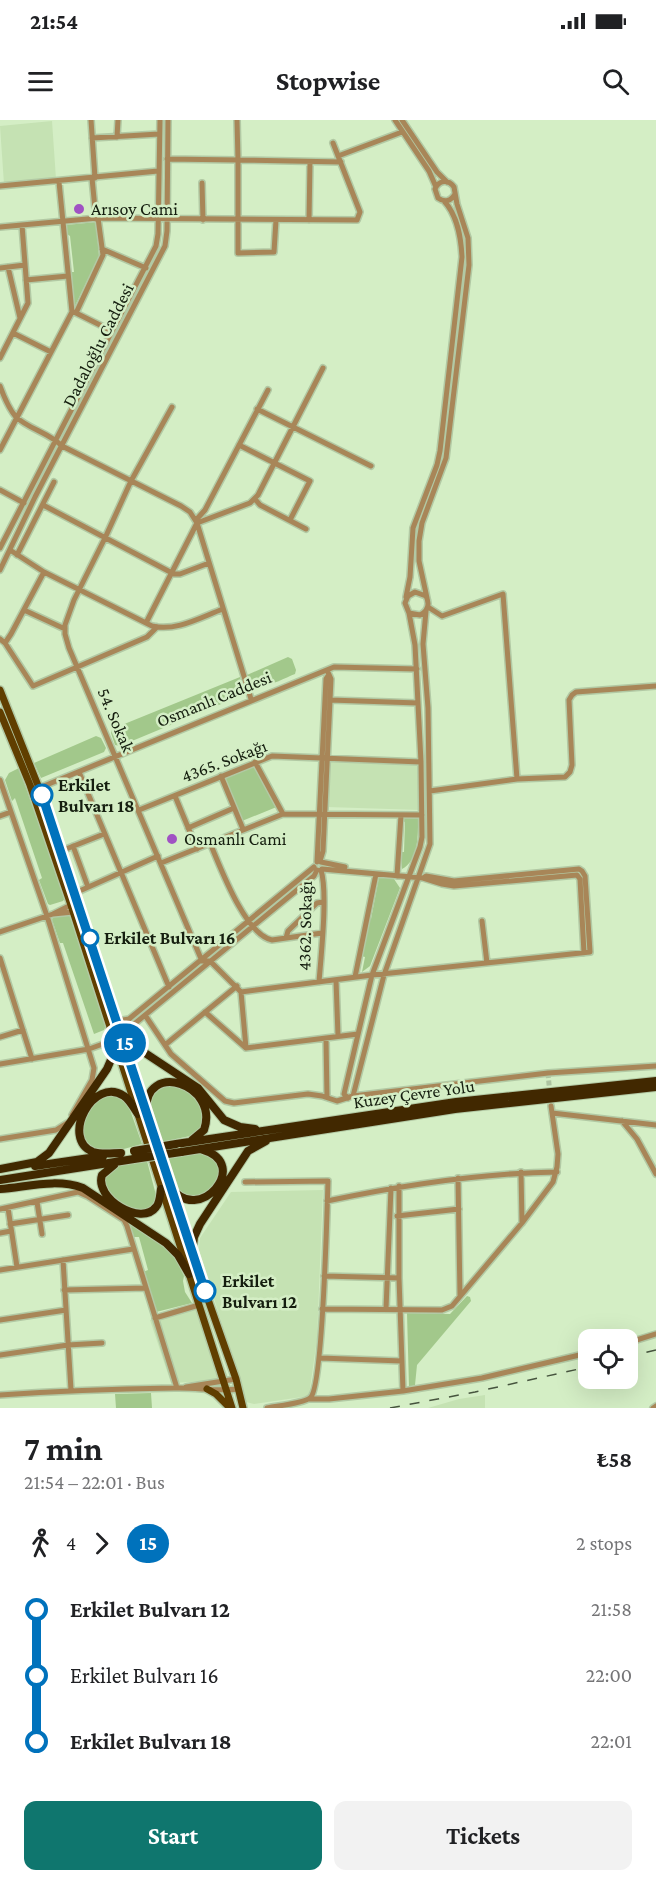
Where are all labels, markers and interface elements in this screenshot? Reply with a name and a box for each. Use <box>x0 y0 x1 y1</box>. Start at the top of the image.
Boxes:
text: 21:54 <box>30 9 78 34</box>
icon: menu <box>24 65 57 98</box>
icon: search <box>599 65 632 98</box>
text: Stopwise <box>276 66 380 96</box>
place label: Arısoy Cami <box>91 199 178 219</box>
marker: Arısoy Cami <box>72 202 86 216</box>
street label: Dadaloğlu Caddesi <box>58 280 138 410</box>
street label: Osmanlı Caddesi <box>154 667 275 731</box>
street label: 54. Sokak <box>94 685 139 756</box>
street label: 4365. Sokağı <box>178 735 270 786</box>
place label: Erkilet Bulvarı 18 <box>58 775 134 816</box>
marker: Erkilet Bulvarı 18 <box>31 784 53 806</box>
place label: Osmanlı Cami <box>184 829 287 849</box>
marker: Osmanlı Cami <box>165 832 179 846</box>
street label: 4362. Sokağı <box>294 881 316 971</box>
place label: Erkilet Bulvarı 16 <box>104 928 236 948</box>
marker: Erkilet Bulvarı 16 <box>81 929 99 947</box>
line badge: 15 <box>98 1024 152 1062</box>
text: 15 <box>116 1031 134 1055</box>
street label: Kuzey Çevre Yolu <box>352 1076 476 1112</box>
place label: Erkilet Bulvarı 12 <box>222 1271 297 1312</box>
marker: Erkilet Bulvarı 12 <box>194 1280 216 1302</box>
map controls <box>578 1329 638 1389</box>
button: locate <box>578 1329 638 1389</box>
text: 7 min <box>24 1430 103 1467</box>
text: ₺58 <box>597 1447 632 1472</box>
text: 21:54 – 22:01 · Bus <box>24 1471 165 1493</box>
icon: walk <box>24 1527 57 1560</box>
icon: forward <box>85 1527 118 1560</box>
text: 15 <box>139 1531 157 1555</box>
text: 4 <box>66 1532 76 1554</box>
text: 2 stops <box>576 1532 632 1554</box>
text: Erkilet Bulvarı 12 <box>70 1597 230 1622</box>
text: 21:58 <box>591 1598 632 1620</box>
text: Erkilet Bulvarı 16 <box>70 1663 219 1688</box>
text: 22:00 <box>586 1664 632 1686</box>
text: Erkilet Bulvarı 18 <box>70 1729 232 1754</box>
text: 22:01 <box>591 1730 632 1752</box>
button: Start <box>24 1801 322 1870</box>
button: Tickets <box>334 1801 632 1870</box>

